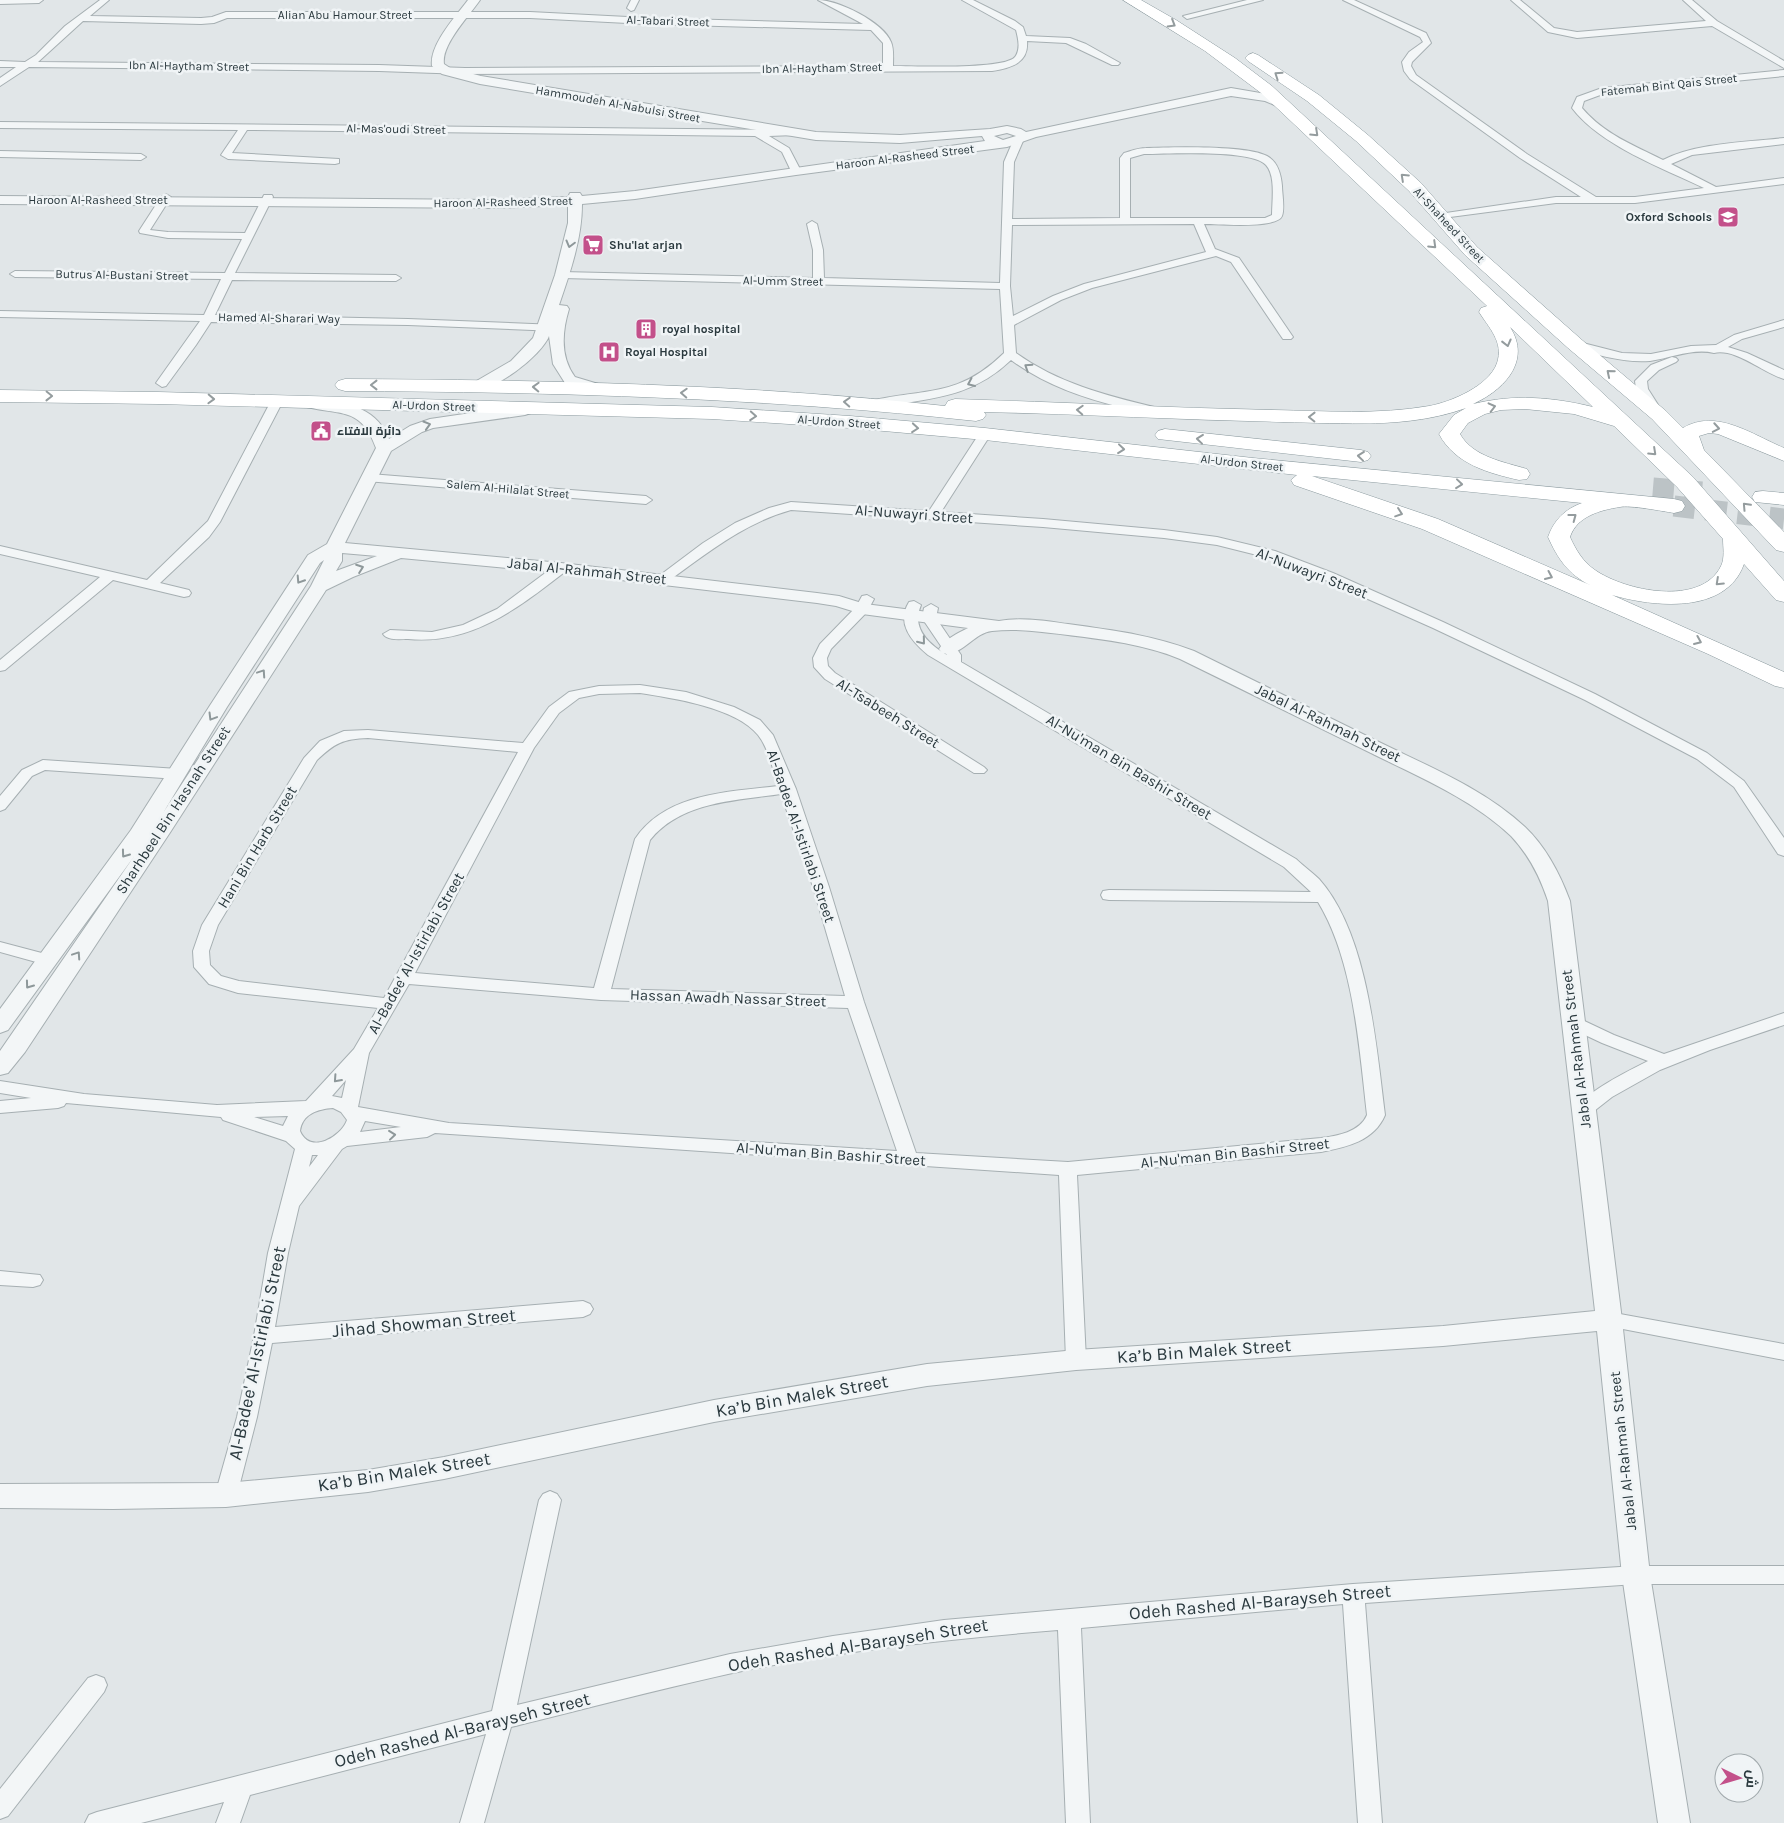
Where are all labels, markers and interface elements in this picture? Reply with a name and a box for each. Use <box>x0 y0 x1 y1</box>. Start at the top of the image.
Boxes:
street label: Alian Abu Hamour Street <box>278 8 413 22</box>
street label: Al-Tabari Street <box>626 13 710 29</box>
one-way arrow <box>1167 18 1176 28</box>
street label: Ibn Al-Haytham Street <box>129 58 250 74</box>
street label: Ibn Al-Haytham Street <box>762 60 883 76</box>
street label: Fatemah Bint Qais Street <box>1600 71 1738 99</box>
one-way arrow <box>1274 72 1284 81</box>
street label: Hammoudeh Al-Nabulsi Street <box>535 83 702 125</box>
street label: Al-Mas'oudi Street <box>346 121 446 137</box>
one-way arrow <box>1309 127 1318 136</box>
street label: Haroon Al-Rasheed Street <box>835 142 975 172</box>
one-way arrow <box>1401 174 1410 183</box>
street label: Al-Shaheed Street <box>1410 184 1488 266</box>
street label: Haroon Al-Rasheed Street <box>28 193 168 207</box>
street label: Haroon Al-Rasheed Street <box>433 194 573 210</box>
school or university icon: Oxford Schools <box>1716 205 1740 229</box>
place label: Oxford Schools <box>1626 210 1712 224</box>
supermarket icon: Shu'lat arjan <box>581 233 605 257</box>
place label: Shu'lat arjan <box>609 238 683 252</box>
one-way arrow <box>565 239 576 248</box>
one-way arrow <box>1427 239 1436 248</box>
street label: Butrus Al-Bustani Street <box>55 267 189 283</box>
street label: Al-Umm Street <box>743 273 824 289</box>
street label: Hamed Al-Sharari Way <box>218 310 340 326</box>
building icon: royal hospital <box>634 317 658 341</box>
place label: royal hospital <box>662 322 741 336</box>
one-way arrow <box>1501 339 1511 347</box>
hospital icon: Royal Hospital <box>597 340 621 364</box>
place label: Royal Hospital <box>625 345 708 359</box>
one-way arrow <box>1024 364 1033 373</box>
one-way arrow <box>1607 371 1616 379</box>
one-way arrow <box>967 377 976 387</box>
one-way arrow <box>369 380 377 390</box>
one-way arrow <box>532 382 540 393</box>
one-way arrow <box>680 388 688 398</box>
one-way arrow <box>45 391 53 401</box>
one-way arrow <box>207 394 215 405</box>
one-way arrow <box>842 397 850 408</box>
street label: Al-Urdon Street <box>392 398 476 414</box>
one-way arrow <box>1487 402 1496 413</box>
one-way arrow <box>1076 405 1084 416</box>
one-way arrow <box>749 410 757 421</box>
street label: Al-Urdon Street <box>797 412 882 432</box>
one-way arrow <box>1308 412 1316 422</box>
public building icon: دائرة الافتاء <box>309 419 333 443</box>
one-way arrow <box>422 421 431 431</box>
one-way arrow <box>911 422 919 433</box>
one-way arrow <box>1711 422 1720 432</box>
place label: دائرة الافتاء <box>337 424 401 439</box>
one-way arrow <box>1195 434 1203 445</box>
one-way arrow <box>1117 443 1125 454</box>
one-way arrow <box>1648 446 1657 455</box>
one-way arrow <box>1357 451 1365 462</box>
street label: Al-Urdon Street <box>1200 452 1285 474</box>
street label: Salem Al-Hilalat Street <box>446 477 571 501</box>
one-way arrow <box>1455 479 1463 490</box>
street label: Al-Nuwayri Street <box>854 501 974 527</box>
one-way arrow <box>1743 503 1752 512</box>
one-way arrow <box>1394 507 1403 517</box>
one-way arrow <box>1567 514 1577 523</box>
street label: Al-Nuwayri Street <box>1254 543 1371 603</box>
street label: Jabal Al-Rahmah Street <box>507 554 668 588</box>
one-way arrow <box>355 564 363 574</box>
one-way arrow <box>1544 569 1553 580</box>
one-way arrow <box>297 575 306 584</box>
one-way arrow <box>1716 576 1725 585</box>
one-way arrow <box>1693 634 1702 645</box>
one-way arrow <box>917 636 926 645</box>
one-way arrow <box>256 669 266 678</box>
street label: Al-Tsabeeh Street <box>833 674 943 752</box>
street label: Jabal Al-Rahmah Street <box>1252 680 1404 766</box>
street label: Al-Nu'man Bin Bashir Street <box>1043 710 1215 824</box>
one-way arrow <box>208 711 218 720</box>
street label: Sharhbeel Bin Hasnah Street <box>112 722 234 897</box>
street label: Al-Badee' Al-Istirlabi Street <box>763 747 839 925</box>
street label: Hani Bin Harb Street <box>213 782 301 911</box>
one-way arrow <box>122 848 131 858</box>
street label: Al-Badee' Al-Istirlabi Street <box>364 869 468 1037</box>
one-way arrow <box>71 951 80 961</box>
street label: Jabal Al-Rahmah Street <box>1557 968 1595 1129</box>
one-way arrow <box>26 979 35 989</box>
street label: Hassan Awadh Nassar Street <box>629 986 827 1010</box>
one-way arrow <box>334 1074 343 1083</box>
one-way arrow <box>388 1130 396 1141</box>
street label: Al-Nu'man Bin Bashir Street <box>1140 1134 1331 1172</box>
street label: Al-Nu'man Bin Bashir Street <box>736 1138 927 1170</box>
street label: Al-Badee' Al-Istirlabi Street <box>224 1244 290 1462</box>
street label: Jihad Showman Street <box>331 1304 517 1342</box>
street label: Ka’b Bin Malek Street <box>1116 1334 1292 1368</box>
street label: Ka’b Bin Malek Street <box>714 1370 890 1422</box>
street label: Jabal Al-Rahmah Street <box>1606 1370 1640 1531</box>
street label: Ka’b Bin Malek Street <box>316 1447 492 1497</box>
street label: Odeh Rashed Al-Barayseh Street <box>1128 1580 1392 1624</box>
street label: Odeh Rashed Al-Barayseh Street <box>726 1614 990 1676</box>
street label: Odeh Rashed Al-Barayseh Street <box>332 1687 592 1772</box>
north arrow <box>1714 1753 1764 1803</box>
text: ش <box>1742 1769 1761 1789</box>

